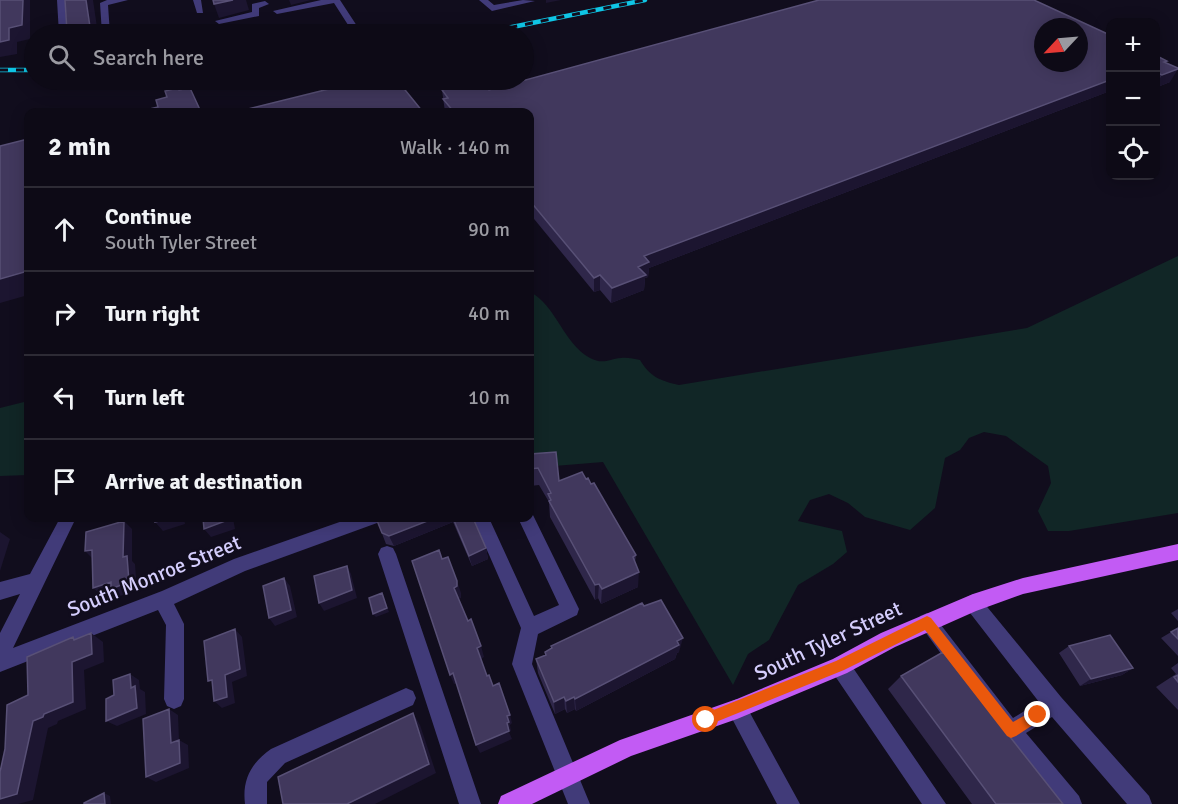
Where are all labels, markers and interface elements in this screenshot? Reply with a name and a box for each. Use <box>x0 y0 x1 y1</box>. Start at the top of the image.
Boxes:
north arrow <box>1034 18 1088 72</box>
map controls <box>1106 18 1160 180</box>
button: + <box>1106 18 1160 72</box>
search box <box>24 24 534 90</box>
icon: search <box>45 41 78 74</box>
text: Search here <box>93 44 204 71</box>
button: − <box>1106 72 1160 126</box>
button: locate <box>1106 126 1160 180</box>
text: 2 min <box>48 131 111 163</box>
text: Walk · 140 m <box>400 135 510 160</box>
text: Continue <box>105 203 192 230</box>
icon: ahead <box>48 213 81 246</box>
text: 90 m <box>468 217 510 242</box>
text: South Tyler Street <box>105 230 257 255</box>
icon: right <box>48 297 81 330</box>
text: Turn right <box>105 300 200 327</box>
text: 40 m <box>468 301 510 326</box>
icon: left <box>48 381 81 414</box>
text: Turn left <box>105 384 185 411</box>
text: 10 m <box>468 385 510 410</box>
icon: arrive <box>48 465 81 498</box>
text: Arrive at destination <box>105 468 302 495</box>
street label: South Monroe Street <box>63 529 245 623</box>
street label: South Tyler Street <box>750 595 906 687</box>
route end <box>1024 701 1050 727</box>
route start <box>692 706 718 732</box>

